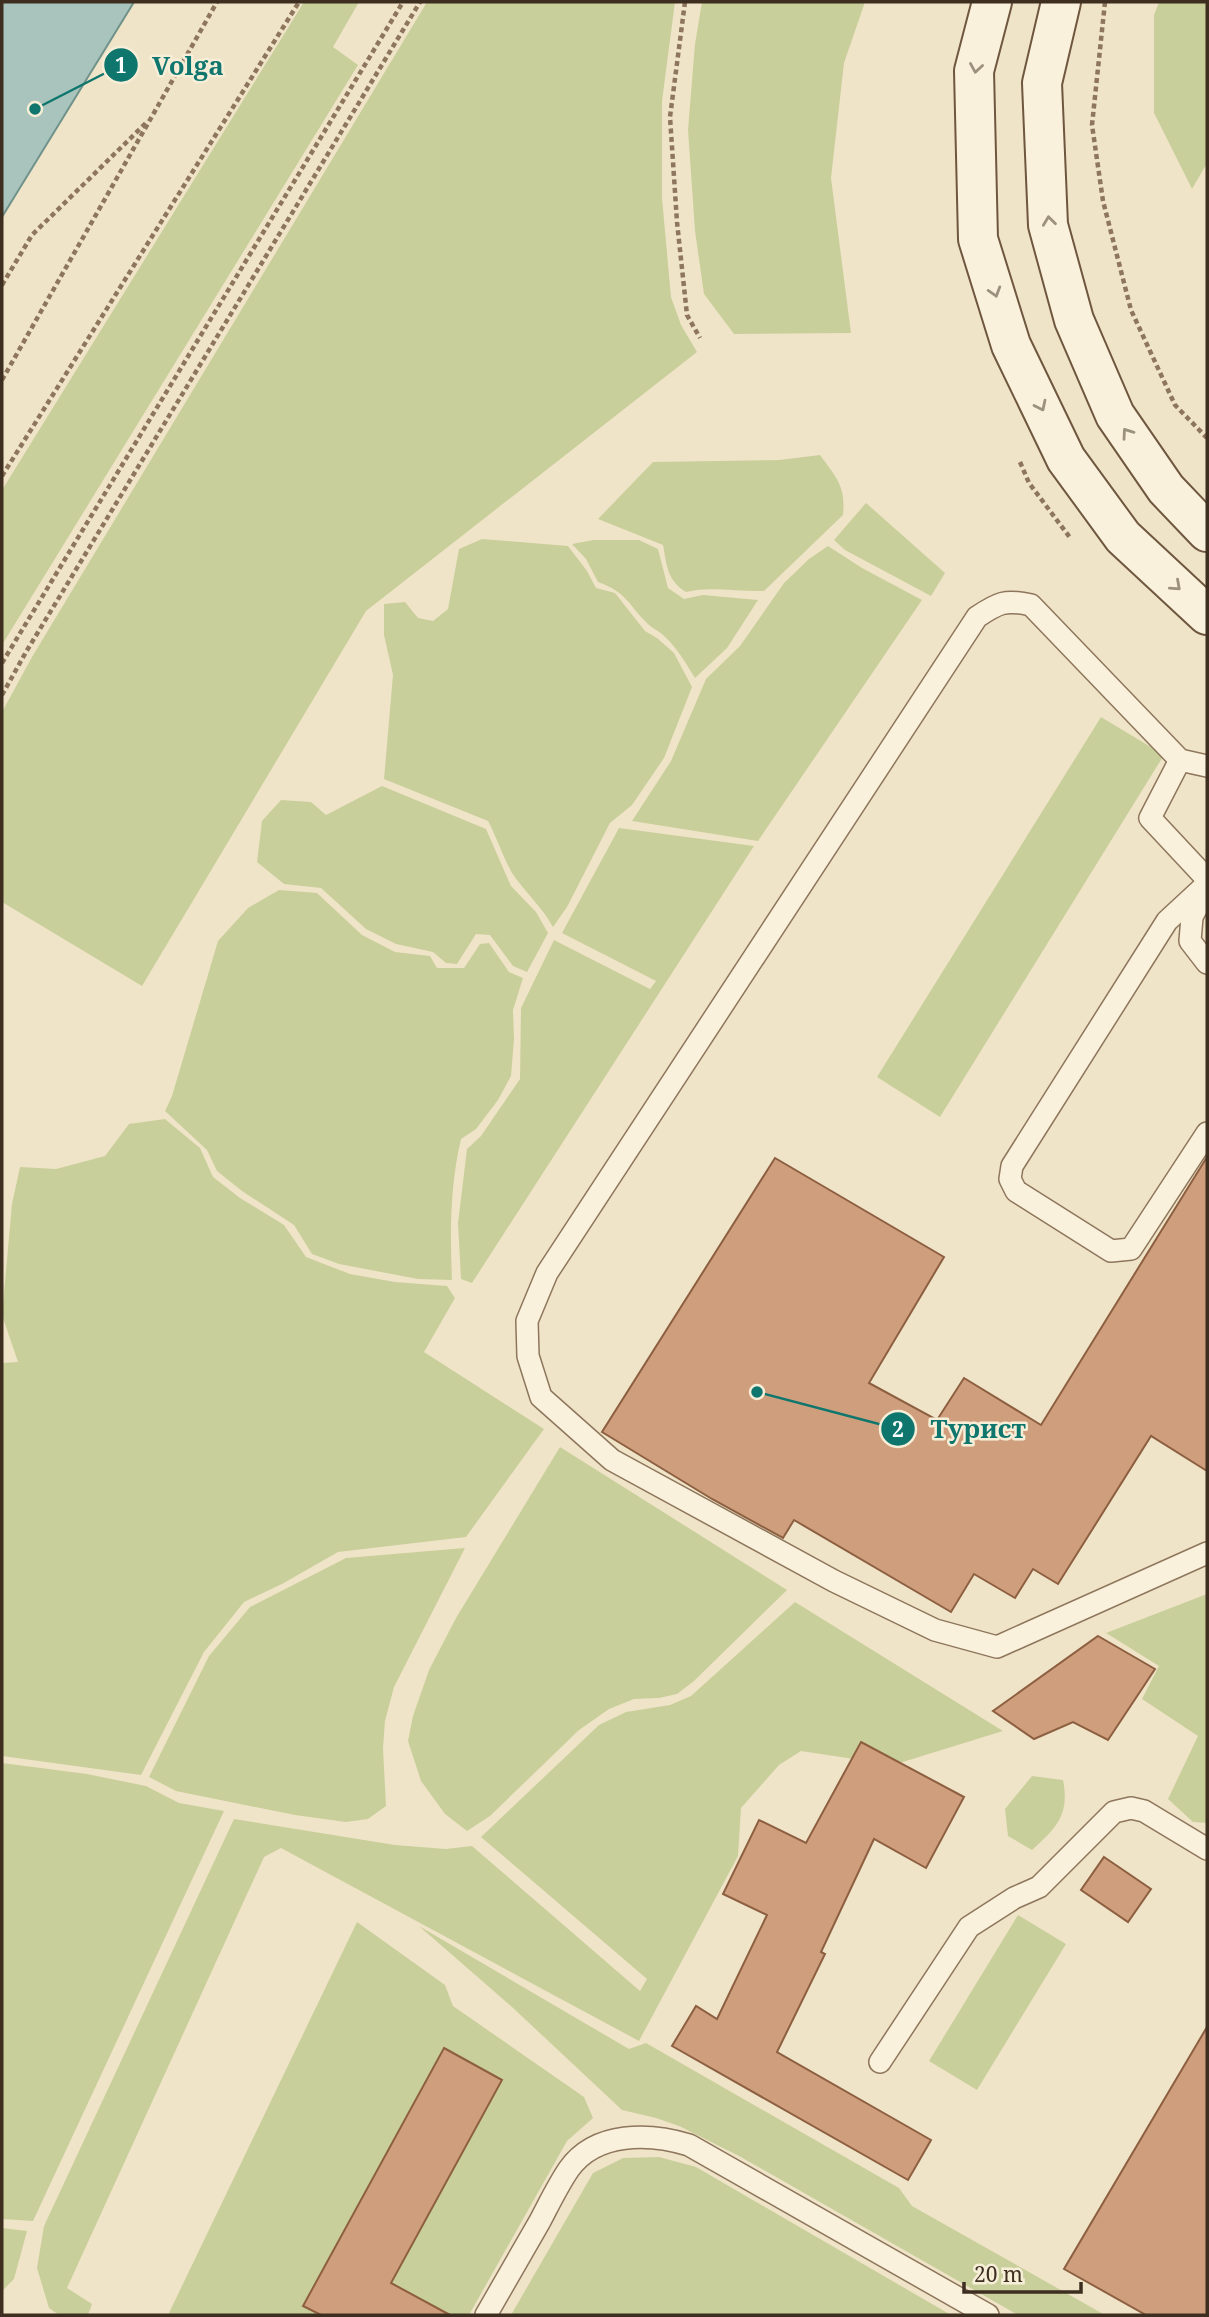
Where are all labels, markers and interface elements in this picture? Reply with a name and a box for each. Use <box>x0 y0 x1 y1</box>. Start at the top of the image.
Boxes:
callout: Volga <box>103 42 238 89</box>
text: Volga <box>152 47 224 83</box>
text: 1 <box>115 51 127 79</box>
one-way arrow <box>969 62 984 74</box>
one-way arrow <box>1041 215 1056 227</box>
one-way arrow <box>986 286 1001 298</box>
one-way arrow <box>1032 399 1046 411</box>
one-way arrow <box>1123 428 1135 441</box>
one-way arrow <box>1168 578 1181 590</box>
callout: Турист <box>881 1406 1040 1453</box>
text: Турист <box>930 1410 1026 1446</box>
text: 2 <box>892 1415 904 1443</box>
scale bar <box>964 2250 1081 2294</box>
text: 20 m <box>974 2260 1023 2288</box>

